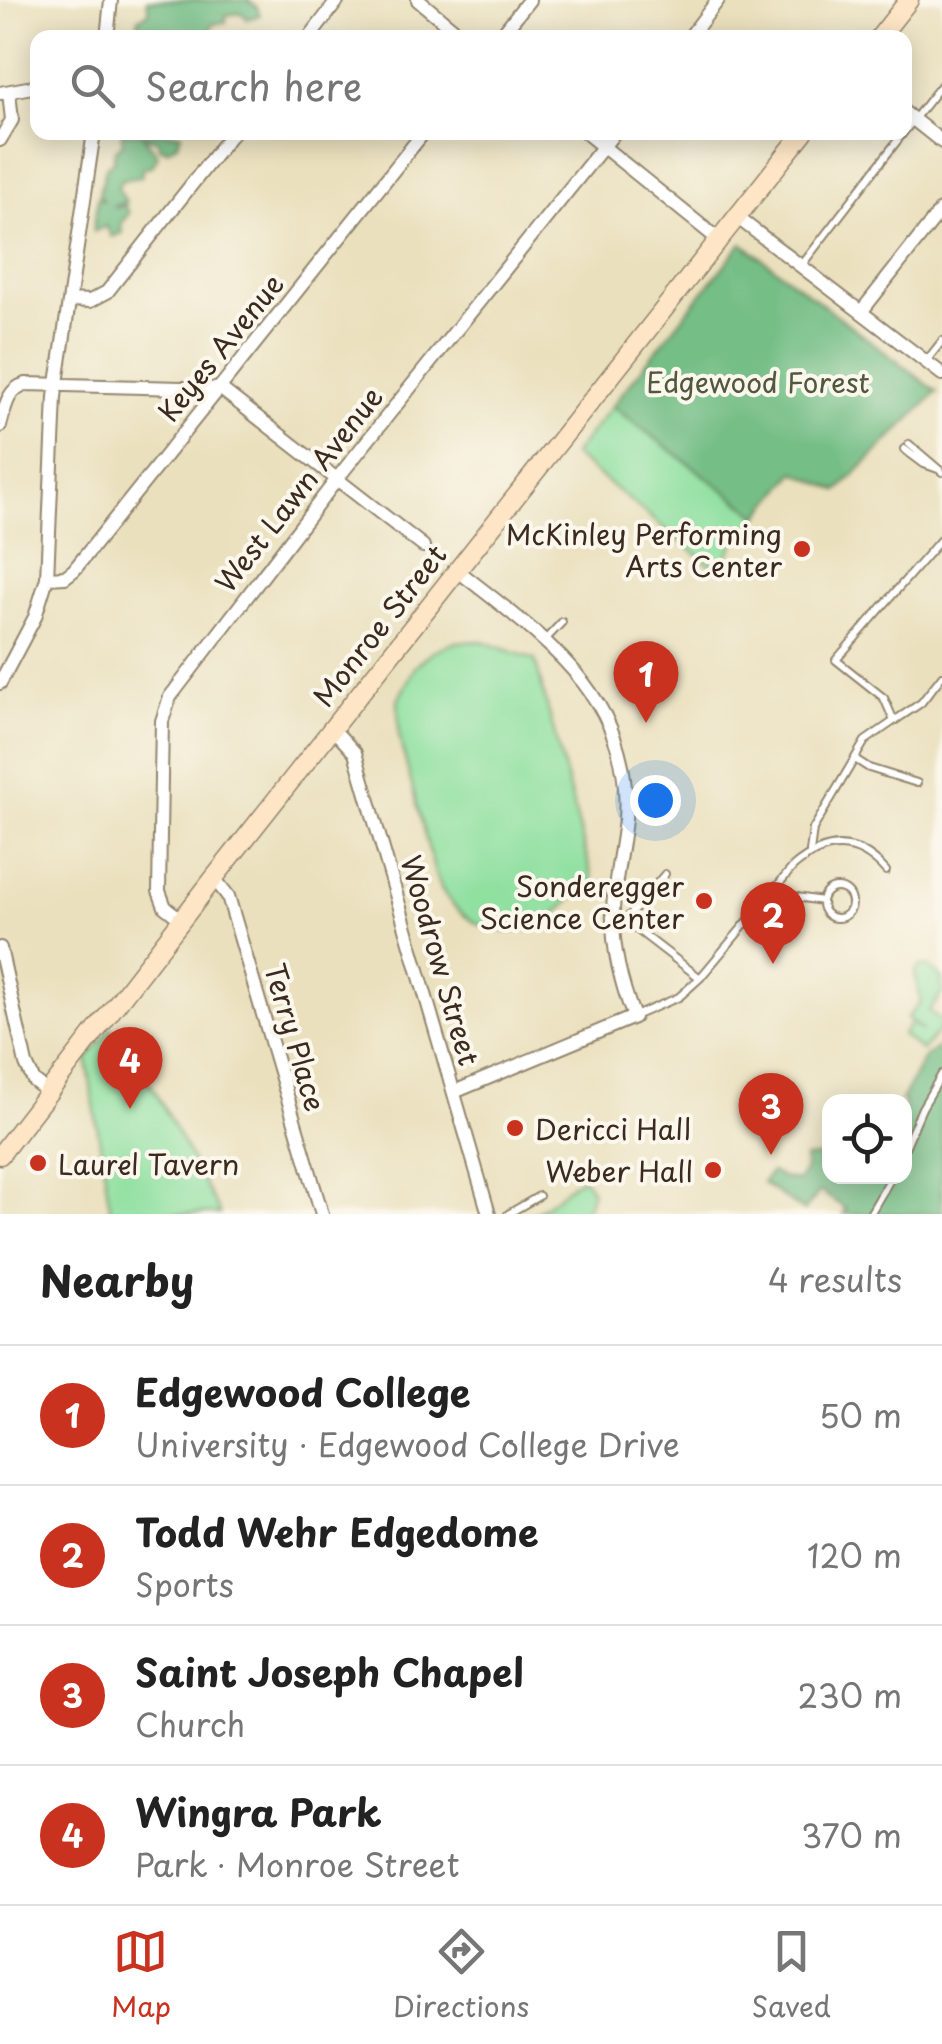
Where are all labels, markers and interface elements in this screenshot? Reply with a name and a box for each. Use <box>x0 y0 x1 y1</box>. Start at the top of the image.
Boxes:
search box <box>30 30 912 140</box>
text: Search here <box>145 57 362 114</box>
icon: search <box>65 58 120 113</box>
street label: Keyes Avenue <box>147 264 293 430</box>
park label: Edgewood Forest <box>646 360 870 403</box>
street label: West Lawn Avenue <box>204 377 392 601</box>
place label: McKinley Performing Arts Center <box>506 512 782 587</box>
street label: Monroe Street <box>302 535 456 715</box>
marker: McKinley Performing Arts Center <box>791 538 813 560</box>
pin: 1 <box>614 640 678 723</box>
your location <box>630 775 681 826</box>
street label: Woodrow Street <box>390 850 492 1070</box>
place label: Sonderegger Science Center <box>479 864 684 939</box>
pin: 2 <box>740 882 806 964</box>
marker: Sonderegger Science Center <box>693 890 715 912</box>
street label: Terry Place <box>254 958 338 1116</box>
pin: 4 <box>98 1026 162 1109</box>
pin: 3 <box>738 1072 804 1155</box>
map controls <box>822 1094 912 1184</box>
button: locate <box>822 1094 912 1184</box>
place label: Dericci Hall <box>535 1107 691 1150</box>
marker: Dericci Hall <box>504 1117 526 1139</box>
place label: Laurel Tavern <box>58 1142 239 1185</box>
place label: Weber Hall <box>545 1149 693 1192</box>
marker: Laurel Tavern <box>27 1152 49 1174</box>
marker: Weber Hall <box>702 1159 724 1181</box>
text: Nearby <box>40 1248 194 1311</box>
text: 4 results <box>768 1255 902 1303</box>
text: Edgewood College <box>135 1363 471 1420</box>
text: 1 <box>65 1391 80 1439</box>
text: 50 m <box>819 1391 902 1439</box>
text: University · Edgewood College Drive <box>135 1420 680 1468</box>
text: Todd Wehr Edgedome <box>135 1503 539 1560</box>
text: 2 <box>61 1531 84 1579</box>
text: 120 m <box>807 1531 902 1579</box>
text: Sports <box>135 1560 234 1608</box>
text: Saint Joseph Chapel <box>135 1643 524 1700</box>
text: 3 <box>62 1671 83 1719</box>
text: 230 m <box>797 1671 902 1719</box>
text: Church <box>135 1700 245 1748</box>
text: Wingra Park <box>135 1783 382 1840</box>
text: 4 <box>62 1811 83 1859</box>
text: 370 m <box>801 1811 902 1859</box>
text: Park · Monroe Street <box>135 1840 459 1888</box>
tab: Map <box>111 1924 171 2027</box>
tab: Directions <box>393 1924 529 2027</box>
tab: Saved <box>751 1924 831 2027</box>

